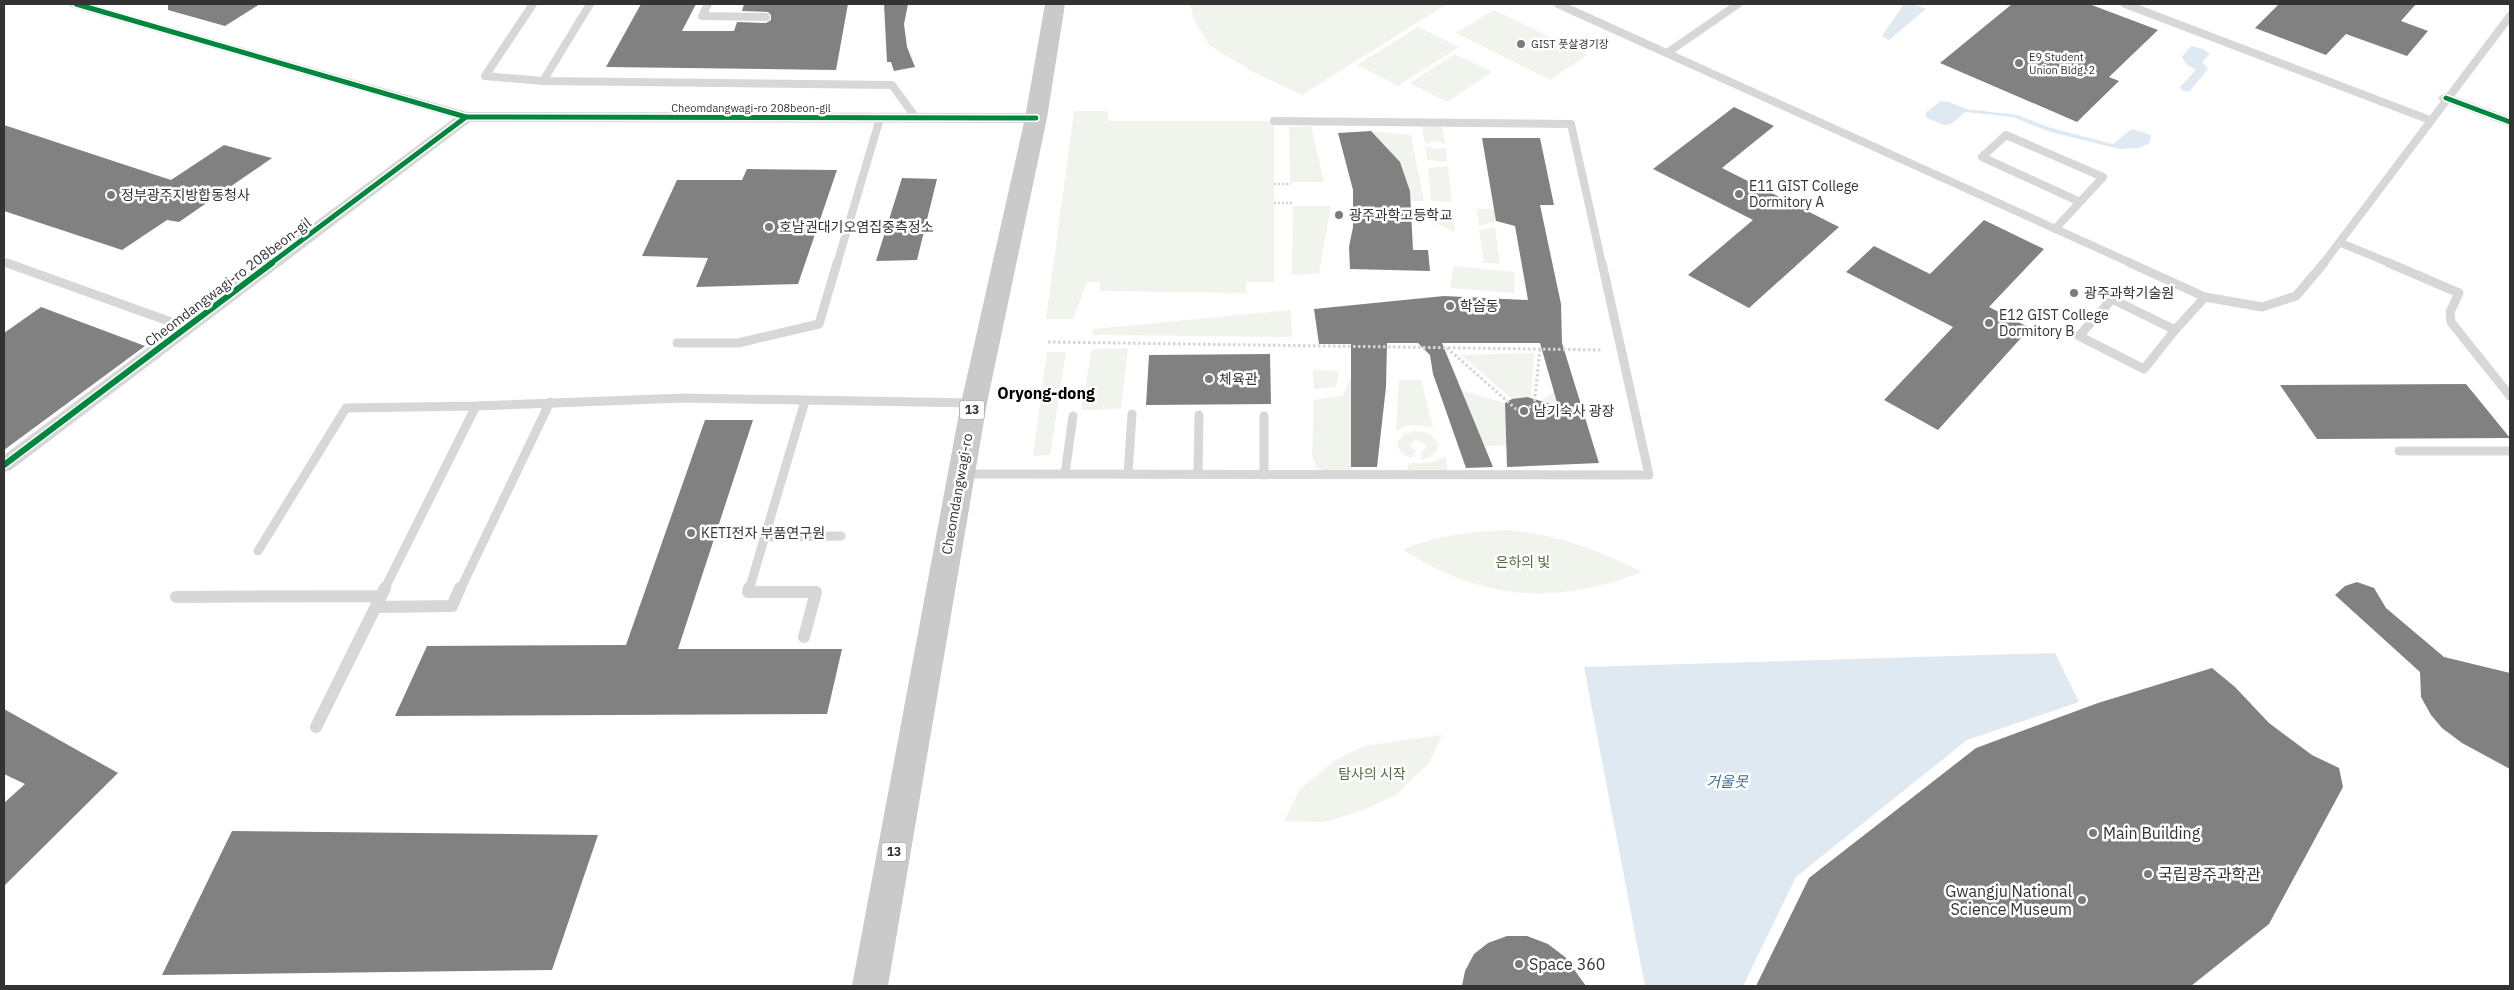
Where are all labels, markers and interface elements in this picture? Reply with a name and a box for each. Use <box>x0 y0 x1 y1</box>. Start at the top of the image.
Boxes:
place label: GIST 풋살경기장 <box>1531 37 1609 51</box>
marker: GIST 풋살경기장 <box>1515 38 1527 50</box>
place label: E9 Student Union Bldg. 2 <box>2029 50 2095 77</box>
marker: E9 Student Union Bldg. 2 <box>2013 57 2025 69</box>
street label: Cheomdangwagi-ro 208beon-gil <box>671 101 831 115</box>
place label: E11 GIST College Dormitory A <box>1749 177 1859 211</box>
place label: 정부광주지방합동청사 <box>121 186 250 204</box>
marker: E11 GIST College Dormitory A <box>1733 188 1745 200</box>
marker: 정부광주지방합동청사 <box>105 189 117 201</box>
place label: 광주과학고등학교 <box>1349 206 1452 224</box>
marker: 광주과학고등학교 <box>1333 209 1345 221</box>
street label: Cheomdangwagi-ro 208beon-gil <box>141 214 315 350</box>
place label: 호남권대기오염집중측정소 <box>779 218 934 236</box>
marker: 호남권대기오염집중측정소 <box>763 221 775 233</box>
place label: 광주과학기술원 <box>2084 284 2174 302</box>
marker: 광주과학기술원 <box>2068 287 2080 299</box>
place label: 학습동 <box>1460 297 1499 315</box>
marker: 학습동 <box>1444 300 1456 312</box>
place label: E12 GIST College Dormitory B <box>1999 306 2109 340</box>
marker: E12 GIST College Dormitory B <box>1983 317 1995 329</box>
place label: 체육관 <box>1219 370 1258 388</box>
marker: 체육관 <box>1203 373 1215 385</box>
district label: Oryong-dong <box>997 383 1095 403</box>
road number: 13 <box>960 400 984 420</box>
place label: 남기숙사 광장 <box>1534 402 1615 420</box>
marker: 남기숙사 광장 <box>1518 405 1530 417</box>
street label: Cheomdangwagi-ro <box>937 432 977 556</box>
place label: KETI전자 부품연구원 <box>701 524 825 542</box>
marker: KETI전자 부품연구원 <box>685 527 697 539</box>
park label: 은하의 빛 <box>1496 553 1550 571</box>
park label: 탐사의 시작 <box>1338 765 1406 783</box>
water label: 거울못 <box>1706 772 1749 791</box>
place label: Main Building <box>2103 823 2201 843</box>
marker: Main Building <box>2087 827 2099 839</box>
road number: 13 <box>882 842 906 862</box>
place label: 국립광주과학관 <box>2158 864 2261 884</box>
marker: 국립광주과학관 <box>2142 868 2154 880</box>
place label: Gwangju National Science Museum <box>1945 881 2072 919</box>
marker: Gwangju National Science Museum <box>2076 894 2088 906</box>
place label: Space 360 <box>1529 954 1605 974</box>
marker: Space 360 <box>1513 958 1525 970</box>

